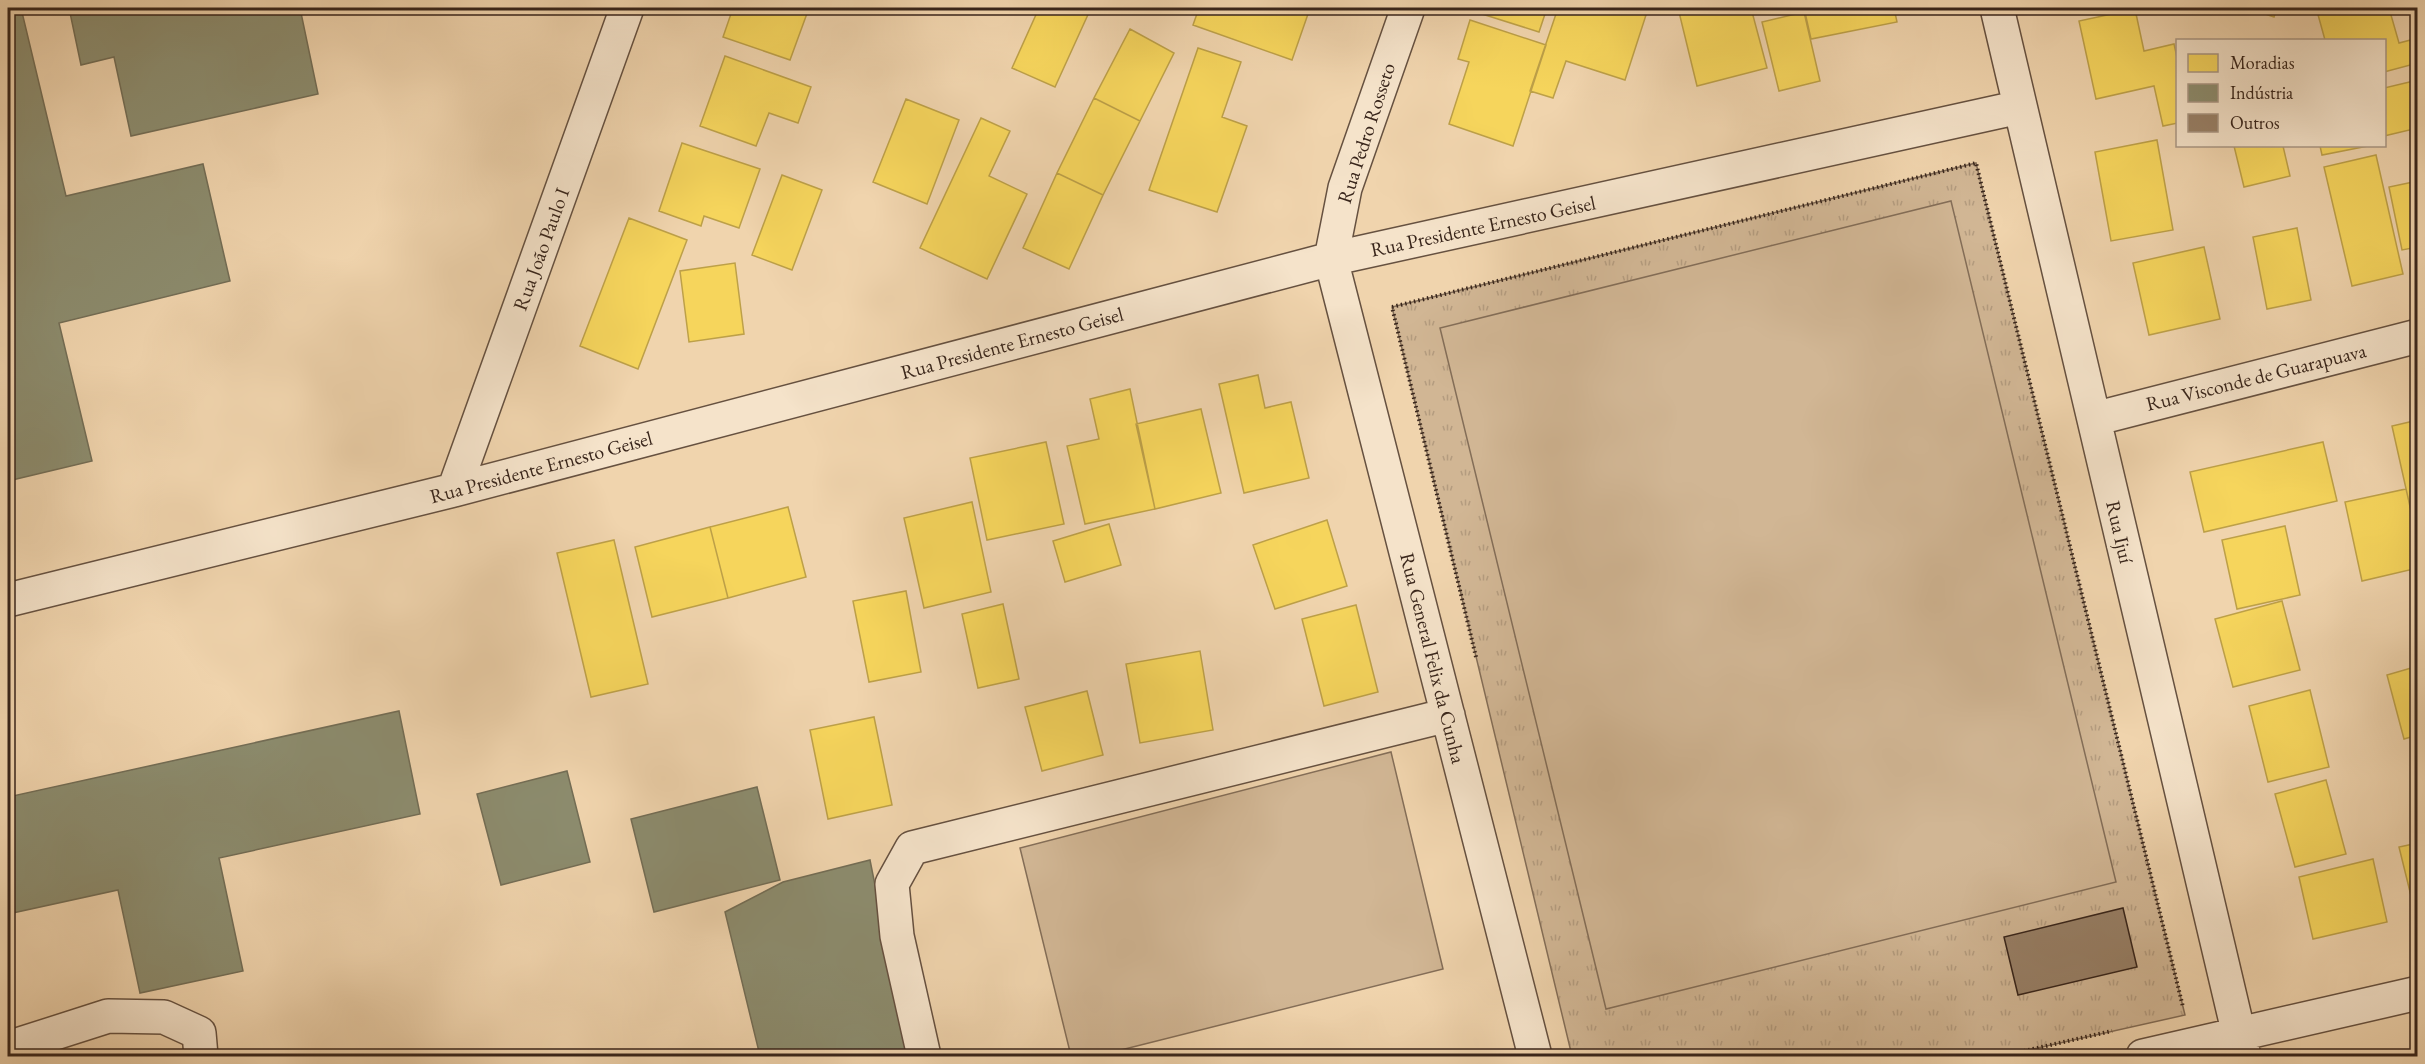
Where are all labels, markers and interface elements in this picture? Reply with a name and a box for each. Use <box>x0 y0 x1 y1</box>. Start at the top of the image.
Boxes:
legend <box>2176 39 2386 147</box>
text: Moradias <box>2230 51 2295 74</box>
street label: Rua Pedro Rosseto <box>1331 59 1401 207</box>
text: Indústria <box>2230 81 2294 104</box>
text: Outros <box>2230 111 2280 134</box>
street label: Rua João Paulo I <box>507 184 575 314</box>
street label: Rua Presidente Ernesto Geisel <box>1368 189 1598 263</box>
street label: Rua Presidente Ernesto Geisel <box>898 301 1126 385</box>
street label: Rua Visconde de Guarapuava <box>2143 337 2369 417</box>
street label: Rua Presidente Ernesto Geisel <box>427 425 655 509</box>
street label: Rua Ijuí <box>2100 498 2140 566</box>
street label: Rua General Felix da Cunha <box>1394 550 1472 766</box>

